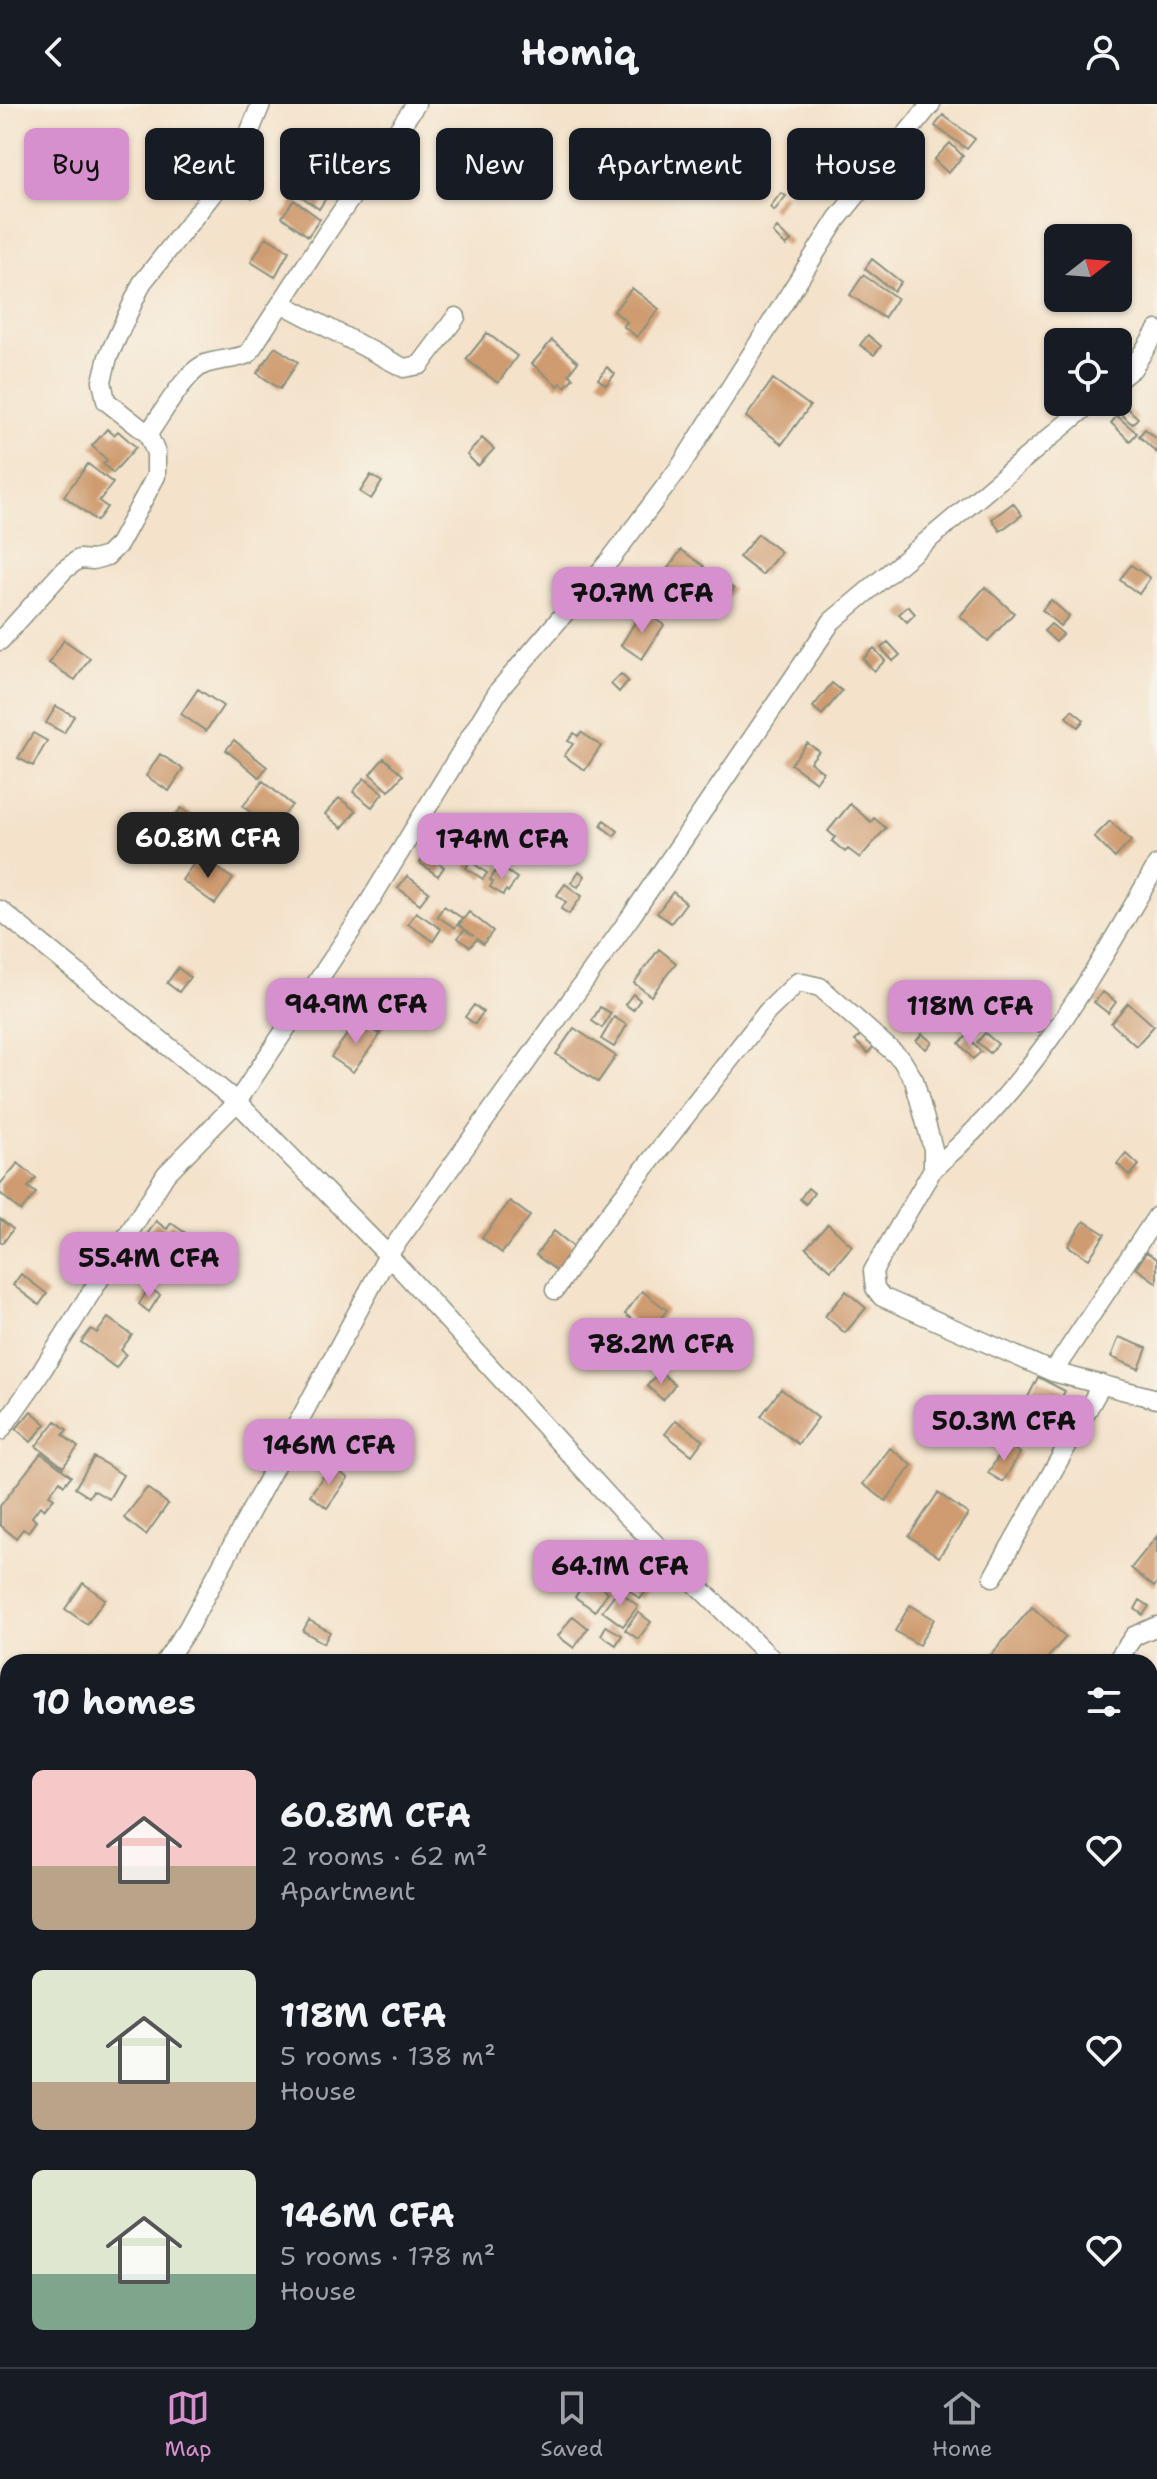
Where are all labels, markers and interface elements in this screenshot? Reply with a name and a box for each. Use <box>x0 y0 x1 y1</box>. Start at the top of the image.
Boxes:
text: Homiq <box>521 28 636 77</box>
icon: back <box>32 30 76 74</box>
icon: person <box>1081 30 1125 74</box>
chip: Buy <box>24 128 129 200</box>
chip: Rent <box>145 128 264 200</box>
chip: Filters <box>280 128 420 200</box>
chip: New <box>436 128 553 200</box>
chip: Apartment <box>569 128 771 200</box>
chip: House <box>787 128 925 200</box>
north arrow <box>1044 224 1132 312</box>
map controls <box>1044 224 1132 416</box>
button: locate <box>1044 328 1132 416</box>
pin: 70.7M CFA <box>550 567 734 635</box>
text: 70.7M CFA <box>570 575 714 610</box>
pin: 60.8M CFA <box>116 812 300 880</box>
pin: 174M CFA <box>419 813 585 881</box>
text: 60.8M CFA <box>135 820 281 855</box>
text: 174M CFA <box>435 821 569 856</box>
pin: 94.9M CFA <box>264 978 448 1046</box>
pin: 118M CFA <box>887 980 1053 1048</box>
text: 94.9M CFA <box>284 986 428 1021</box>
text: 118M CFA <box>906 988 1034 1023</box>
pin: 55.4M CFA <box>57 1232 241 1300</box>
text: 55.4M CFA <box>78 1240 220 1275</box>
pin: 78.2M CFA <box>569 1318 753 1386</box>
text: 78.2M CFA <box>588 1326 734 1361</box>
pin: 50.3M CFA <box>912 1395 1096 1463</box>
text: 50.3M CFA <box>932 1403 1076 1438</box>
pin: 146M CFA <box>246 1419 412 1487</box>
text: 146M CFA <box>262 1427 396 1462</box>
pin: 64.1M CFA <box>528 1540 712 1608</box>
text: 64.1M CFA <box>551 1548 689 1583</box>
text: 10 homes <box>32 1679 196 1725</box>
icon: filters <box>1082 1680 1126 1724</box>
text: 60.8M CFA <box>280 1792 471 1838</box>
icon: home <box>96 1802 192 1898</box>
icon: heart <box>1082 1828 1126 1872</box>
text: 2 rooms · 62 m² <box>280 1838 488 1873</box>
text: Apartment <box>280 1873 416 1908</box>
text: 118M CFA <box>280 1992 447 2038</box>
icon: home <box>96 2002 192 2098</box>
icon: heart <box>1082 2028 1126 2072</box>
text: 5 rooms · 138 m² <box>280 2038 496 2073</box>
text: House <box>280 2073 356 2108</box>
text: 146M CFA <box>280 2192 455 2238</box>
icon: home <box>96 2202 192 2298</box>
icon: heart <box>1082 2228 1126 2272</box>
text: 5 rooms · 178 m² <box>280 2238 496 2273</box>
text: House <box>280 2273 356 2308</box>
tab: Map <box>164 2386 212 2463</box>
tab: Saved <box>541 2386 603 2463</box>
tab: Home <box>932 2386 993 2463</box>

